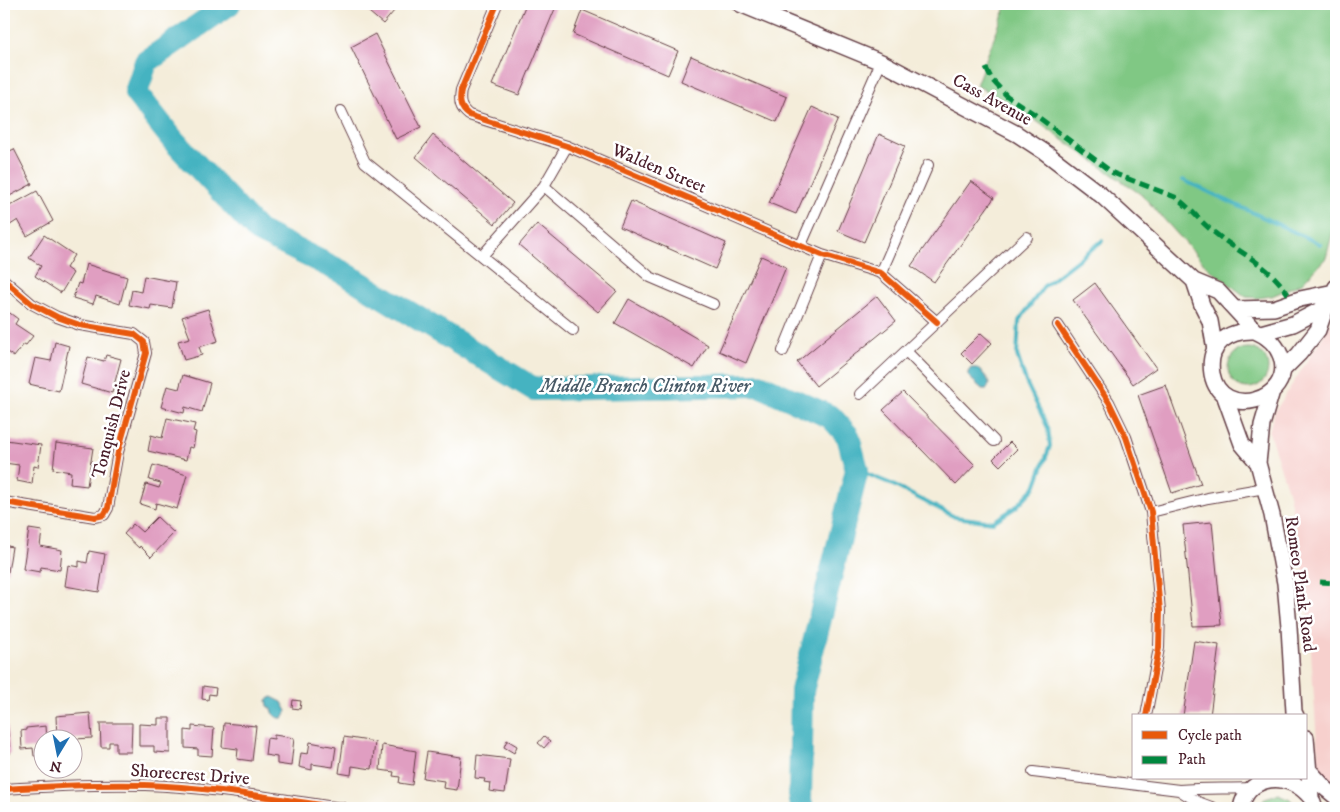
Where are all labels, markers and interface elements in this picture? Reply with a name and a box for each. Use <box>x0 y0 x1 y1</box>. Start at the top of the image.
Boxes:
street label: Cass Avenue <box>948 69 1036 131</box>
street label: Walden Street <box>607 139 710 199</box>
street label: Tonquish Drive <box>88 367 136 481</box>
water label: Middle Branch Clinton River <box>538 375 752 398</box>
street label: Romeo Plank Road <box>1280 515 1320 653</box>
legend <box>1132 714 1308 780</box>
text: Cycle path <box>1178 726 1242 745</box>
north arrow <box>32 730 82 780</box>
text: Path <box>1178 750 1206 769</box>
text: N <box>48 756 63 776</box>
street label: Shorecrest Drive <box>130 760 250 790</box>

